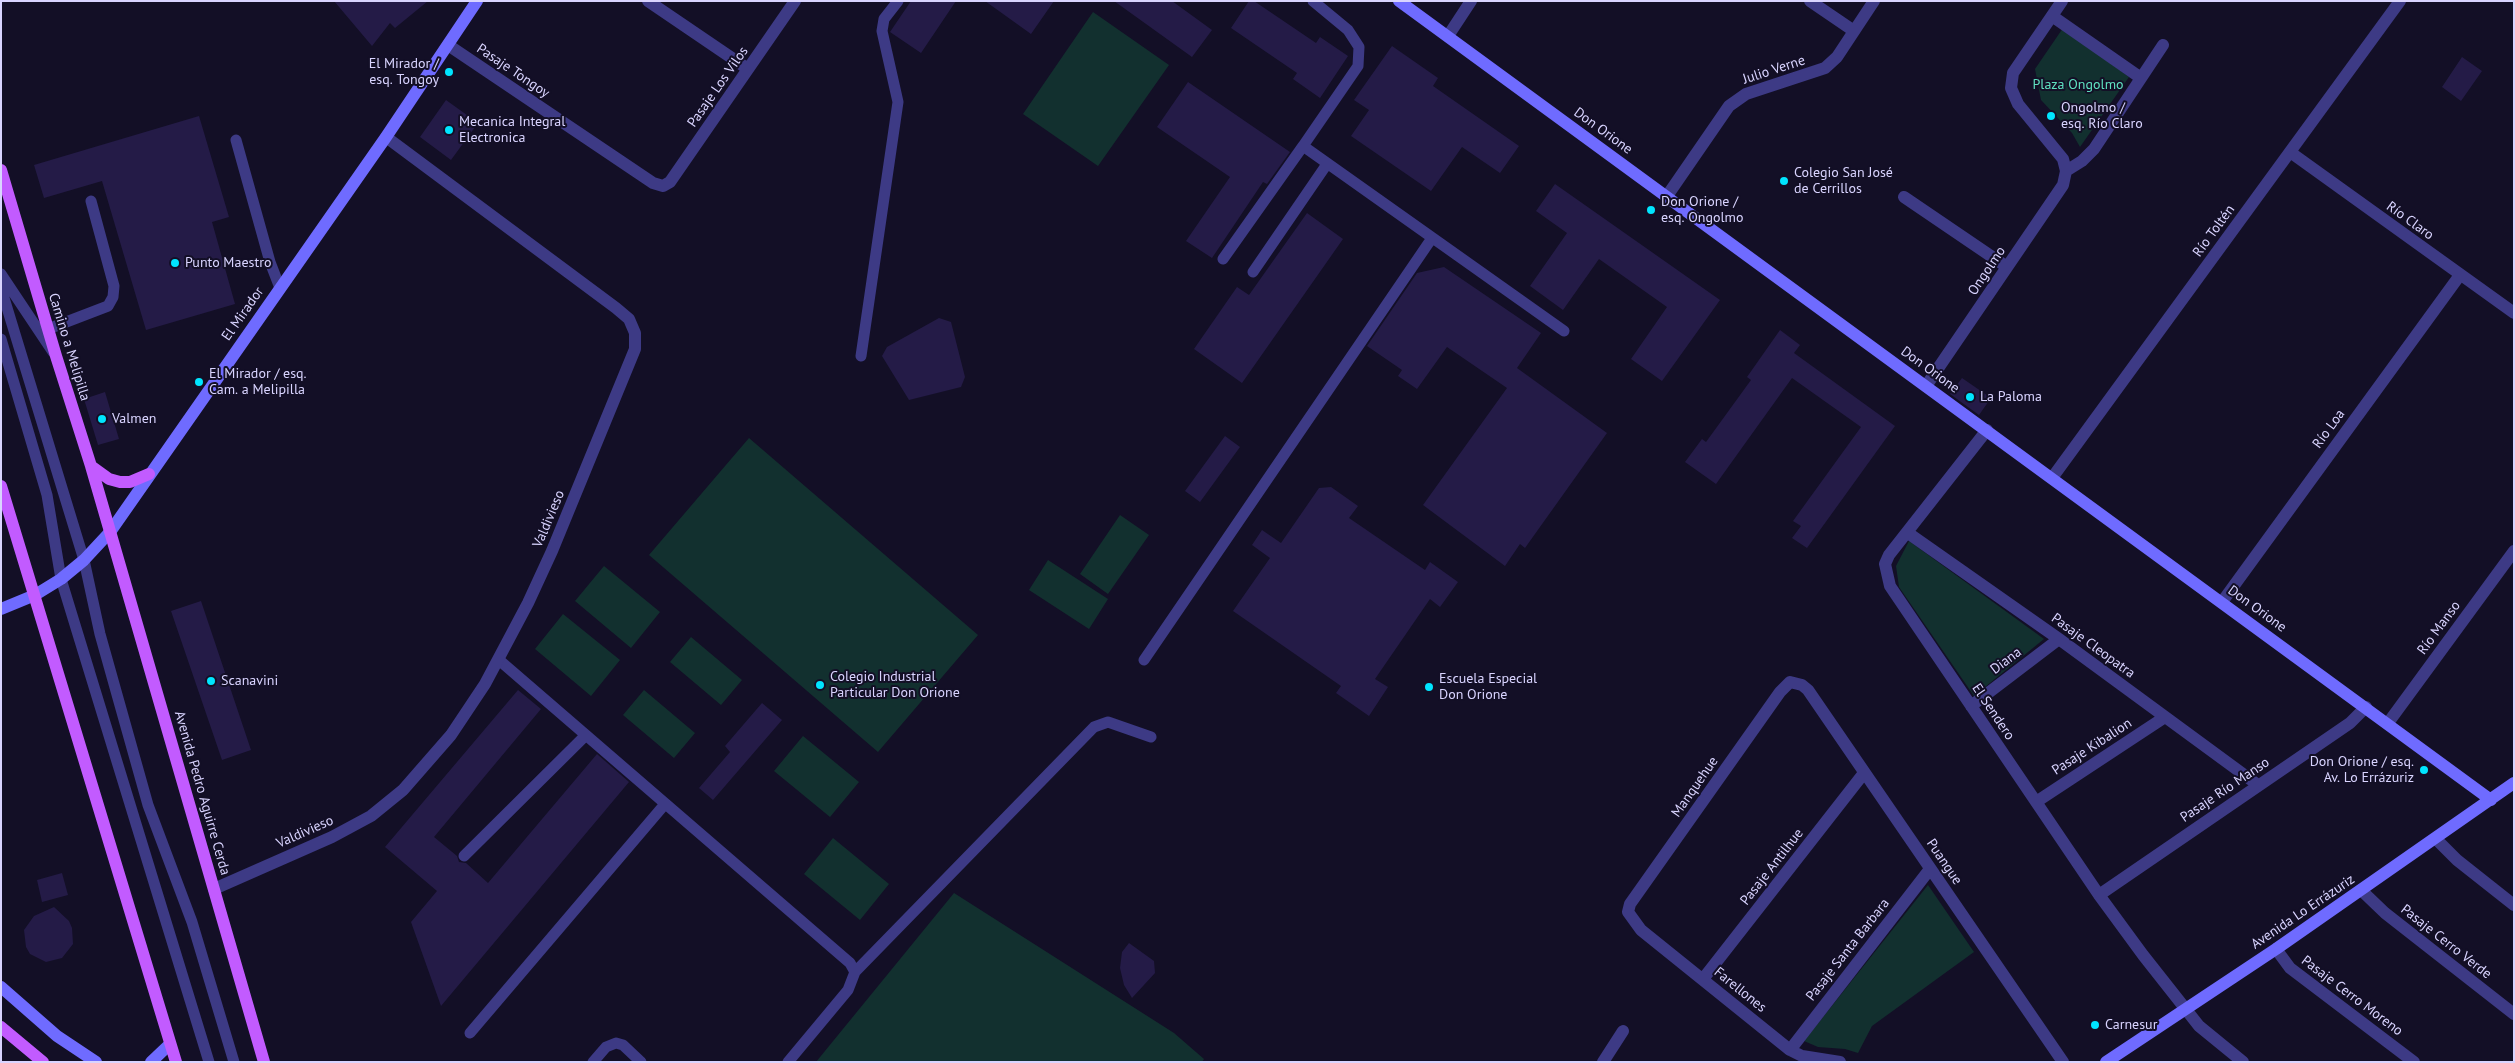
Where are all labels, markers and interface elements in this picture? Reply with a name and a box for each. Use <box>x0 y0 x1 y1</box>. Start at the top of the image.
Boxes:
street label: Pasaje Tongoy <box>473 40 553 102</box>
street label: Pasaje Los Vilos <box>684 43 752 131</box>
street label: Julio Verne <box>1741 52 1807 88</box>
place label: El Mirador / esq. Tongoy <box>369 56 439 88</box>
marker: El Mirador / esq. Tongoy <box>443 66 455 78</box>
park label: Plaza Ongolmo <box>2032 77 2124 93</box>
place label: Ongolmo / esq. Río Claro <box>2061 100 2143 132</box>
street label: Don Orione <box>1570 104 1636 158</box>
marker: Ongolmo / esq. Río Claro <box>2045 110 2057 122</box>
place label: Mecanica Integral Electronica <box>459 114 565 146</box>
marker: Mecanica Integral Electronica <box>443 124 455 136</box>
place label: Colegio San José de Cerrillos <box>1794 165 1893 198</box>
marker: Colegio San José de Cerrillos <box>1778 175 1790 187</box>
place label: Don Orione / esq. Ongolmo <box>1661 194 1743 226</box>
street label: Río Claro <box>2383 198 2437 244</box>
street label: Río Toltén <box>2190 202 2238 260</box>
marker: Don Orione / esq. Ongolmo <box>1645 204 1657 216</box>
street label: Ongolmo <box>1965 243 2009 299</box>
place label: Punto Maestro <box>185 255 271 271</box>
marker: Punto Maestro <box>169 257 181 269</box>
street label: El Mirador <box>218 284 268 344</box>
street label: Camino a Melipilla <box>45 291 93 403</box>
street label: Don Orione <box>1897 343 1963 397</box>
place label: El Mirador / esq. Cam. a Melipilla <box>209 366 307 398</box>
marker: El Mirador / esq. Cam. a Melipilla <box>193 376 205 388</box>
place label: La Paloma <box>1980 389 2042 405</box>
marker: La Paloma <box>1964 391 1976 403</box>
street label: Río Loa <box>2309 406 2349 452</box>
place label: Valmen <box>112 411 156 427</box>
marker: Valmen <box>96 413 108 425</box>
street label: Valdivieso <box>529 488 569 550</box>
street label: Don Orione <box>2224 582 2290 636</box>
street label: Río Manso <box>2414 598 2464 658</box>
street label: Pasaje Cleopatra <box>2048 610 2138 682</box>
street label: Diana <box>1987 644 2025 678</box>
place label: Colegio Industrial Particular Don Orione <box>830 669 960 702</box>
place label: Escuela Especial Don Orione <box>1439 671 1537 704</box>
place label: Scanavini <box>221 673 278 689</box>
marker: Scanavini <box>205 675 217 687</box>
marker: Colegio Industrial Particular Don Orione <box>814 679 826 691</box>
marker: Escuela Especial Don Orione <box>1423 681 1435 693</box>
street label: El Sendero <box>1968 681 2018 743</box>
street label: Avenida Pedro Aguirre Cerda <box>170 709 234 877</box>
street label: Pasaje Kibalion <box>2049 715 2135 779</box>
street label: Manquehue <box>1668 753 1722 821</box>
street label: Pasaje Río Manso <box>2177 754 2273 826</box>
place label: Don Orione / esq. Av. Lo Errázuriz <box>2310 754 2414 786</box>
marker: Don Orione / esq. Av. Lo Errázuriz <box>2418 764 2430 776</box>
street label: Valdivieso <box>274 812 336 852</box>
street label: Pasaje Antilhue <box>1737 825 1807 909</box>
street label: Puangue <box>1923 836 1965 888</box>
street label: Avenida Lo Errázuriz <box>2248 871 2358 953</box>
street label: Pasaje Santa Barbara <box>1803 895 1893 1005</box>
street label: Pasaje Cerro Verde <box>2397 901 2495 983</box>
street label: Pasaje Cerro Moreno <box>2298 952 2406 1040</box>
street label: Farellones <box>1710 964 1770 1016</box>
place label: Carnesur <box>2105 1017 2157 1033</box>
marker: Carnesur <box>2089 1019 2101 1031</box>

